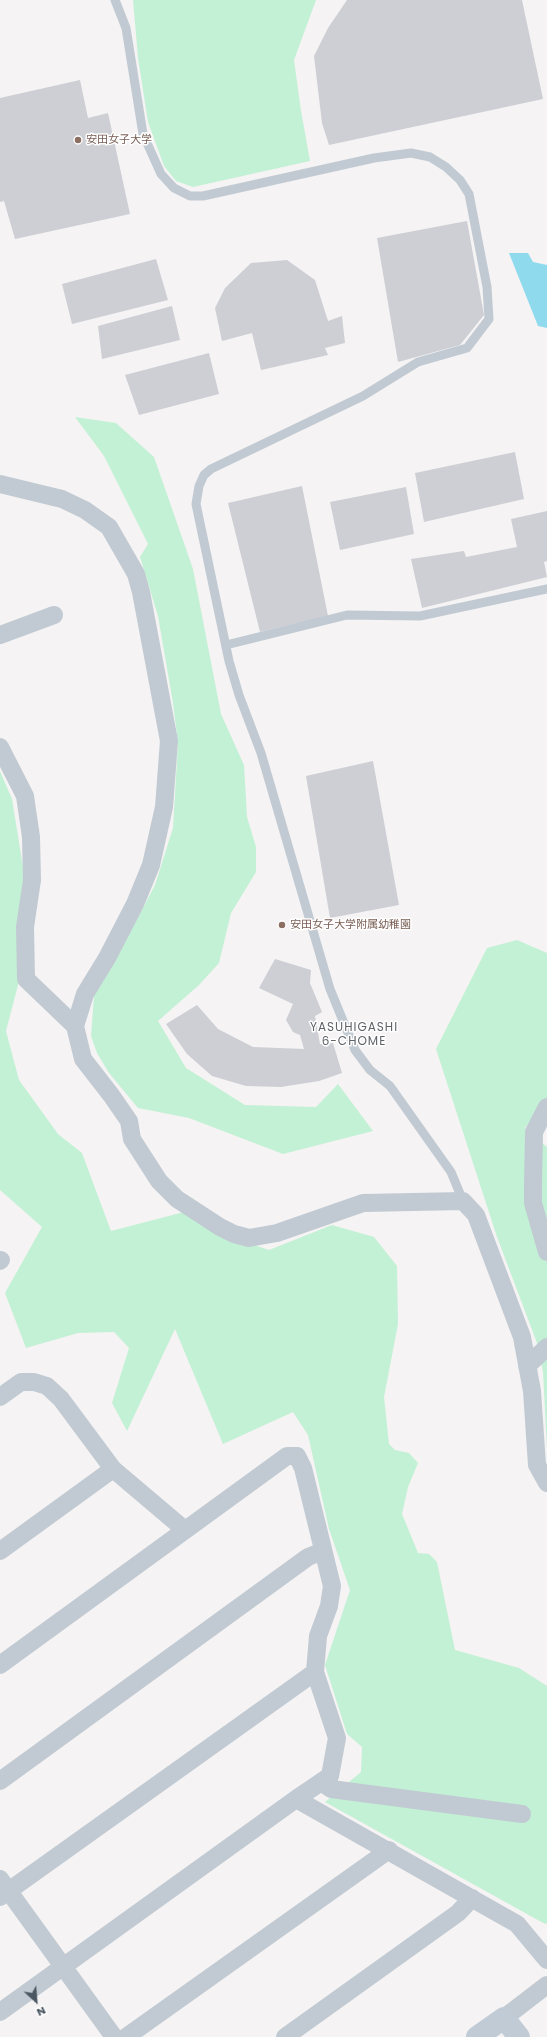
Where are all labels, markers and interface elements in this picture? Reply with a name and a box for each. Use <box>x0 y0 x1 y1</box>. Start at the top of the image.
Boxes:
place label: 安田女子大学 <box>86 133 152 147</box>
marker: 安田女子大学 <box>73 135 83 145</box>
place label: 安田女子大学附属幼稚園 <box>290 918 411 932</box>
marker: 安田女子大学附属幼稚園 <box>277 920 287 930</box>
district label: YASUHIGASHI 6-CHOME <box>310 1021 398 1049</box>
north arrow <box>16 1981 56 2021</box>
text: N <box>34 2003 48 2021</box>

